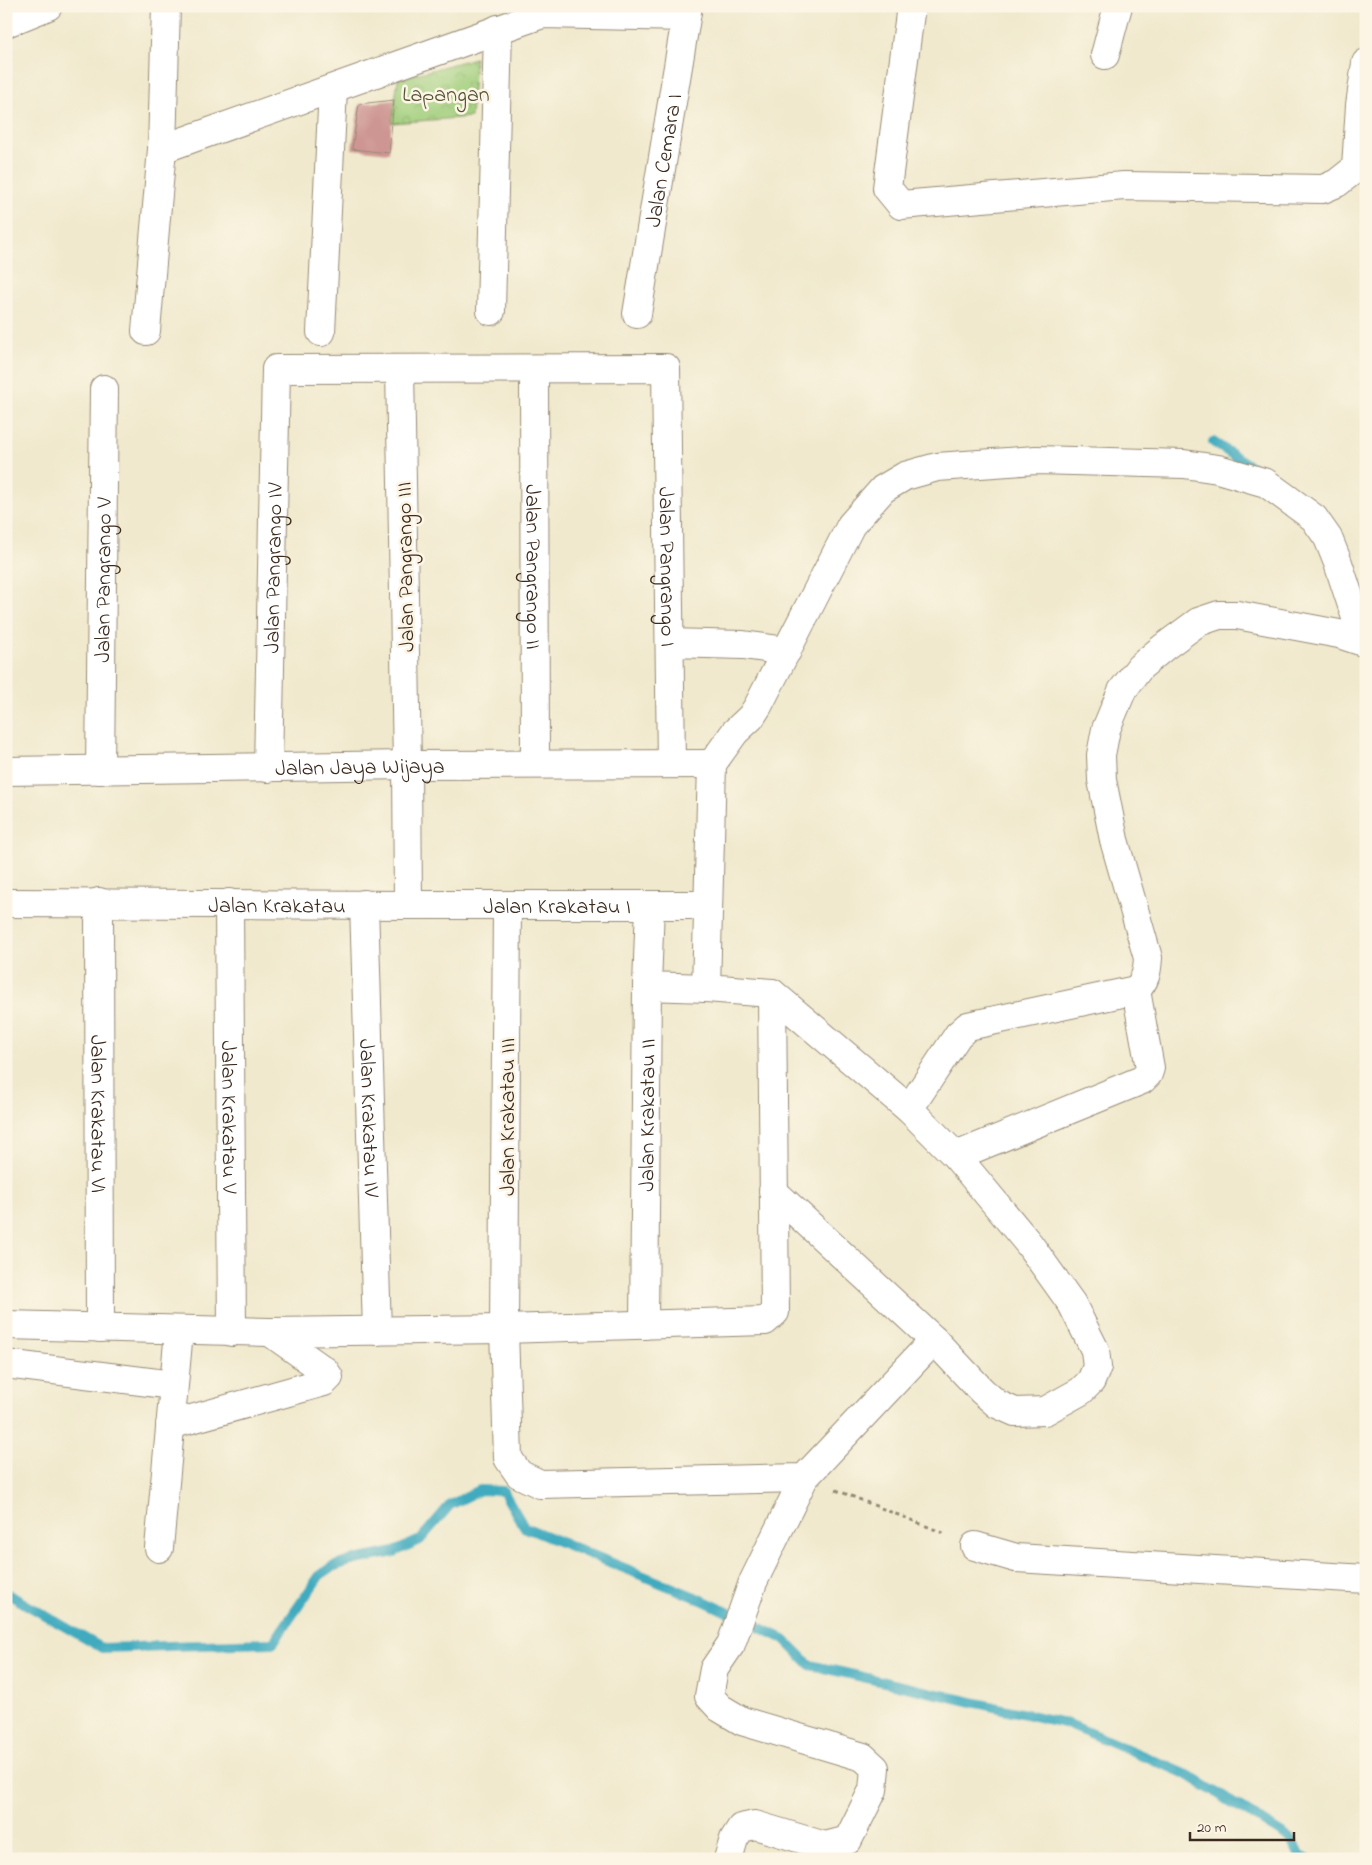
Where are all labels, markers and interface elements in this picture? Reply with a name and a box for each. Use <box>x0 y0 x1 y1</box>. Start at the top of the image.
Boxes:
park label: Lapangan <box>402 80 490 113</box>
street label: Jalan Cemara I <box>639 91 692 230</box>
street label: Jalan Pangrango III <box>390 481 425 652</box>
street label: Jalan Pangrango IV <box>257 482 293 654</box>
street label: Jalan Pangrango II <box>515 484 548 650</box>
street label: Jalan Pangrango I <box>649 487 683 647</box>
street label: Jalan Pangrango V <box>88 496 123 663</box>
street label: Jalan Jaya Wijaya <box>275 752 445 786</box>
street label: Jalan Krakatau <box>208 891 346 924</box>
street label: Jalan Krakatau I <box>483 892 631 924</box>
street label: Jalan Krakatau VI <box>80 1035 113 1193</box>
street label: Jalan Krakatau IV <box>349 1038 386 1198</box>
street label: Jalan Krakatau III <box>493 1038 525 1196</box>
street label: Jalan Krakatau II <box>632 1038 666 1192</box>
street label: Jalan Krakatau V <box>211 1040 244 1194</box>
scale bar <box>1190 1810 1293 1842</box>
text: 20 m <box>1197 1817 1227 1839</box>

